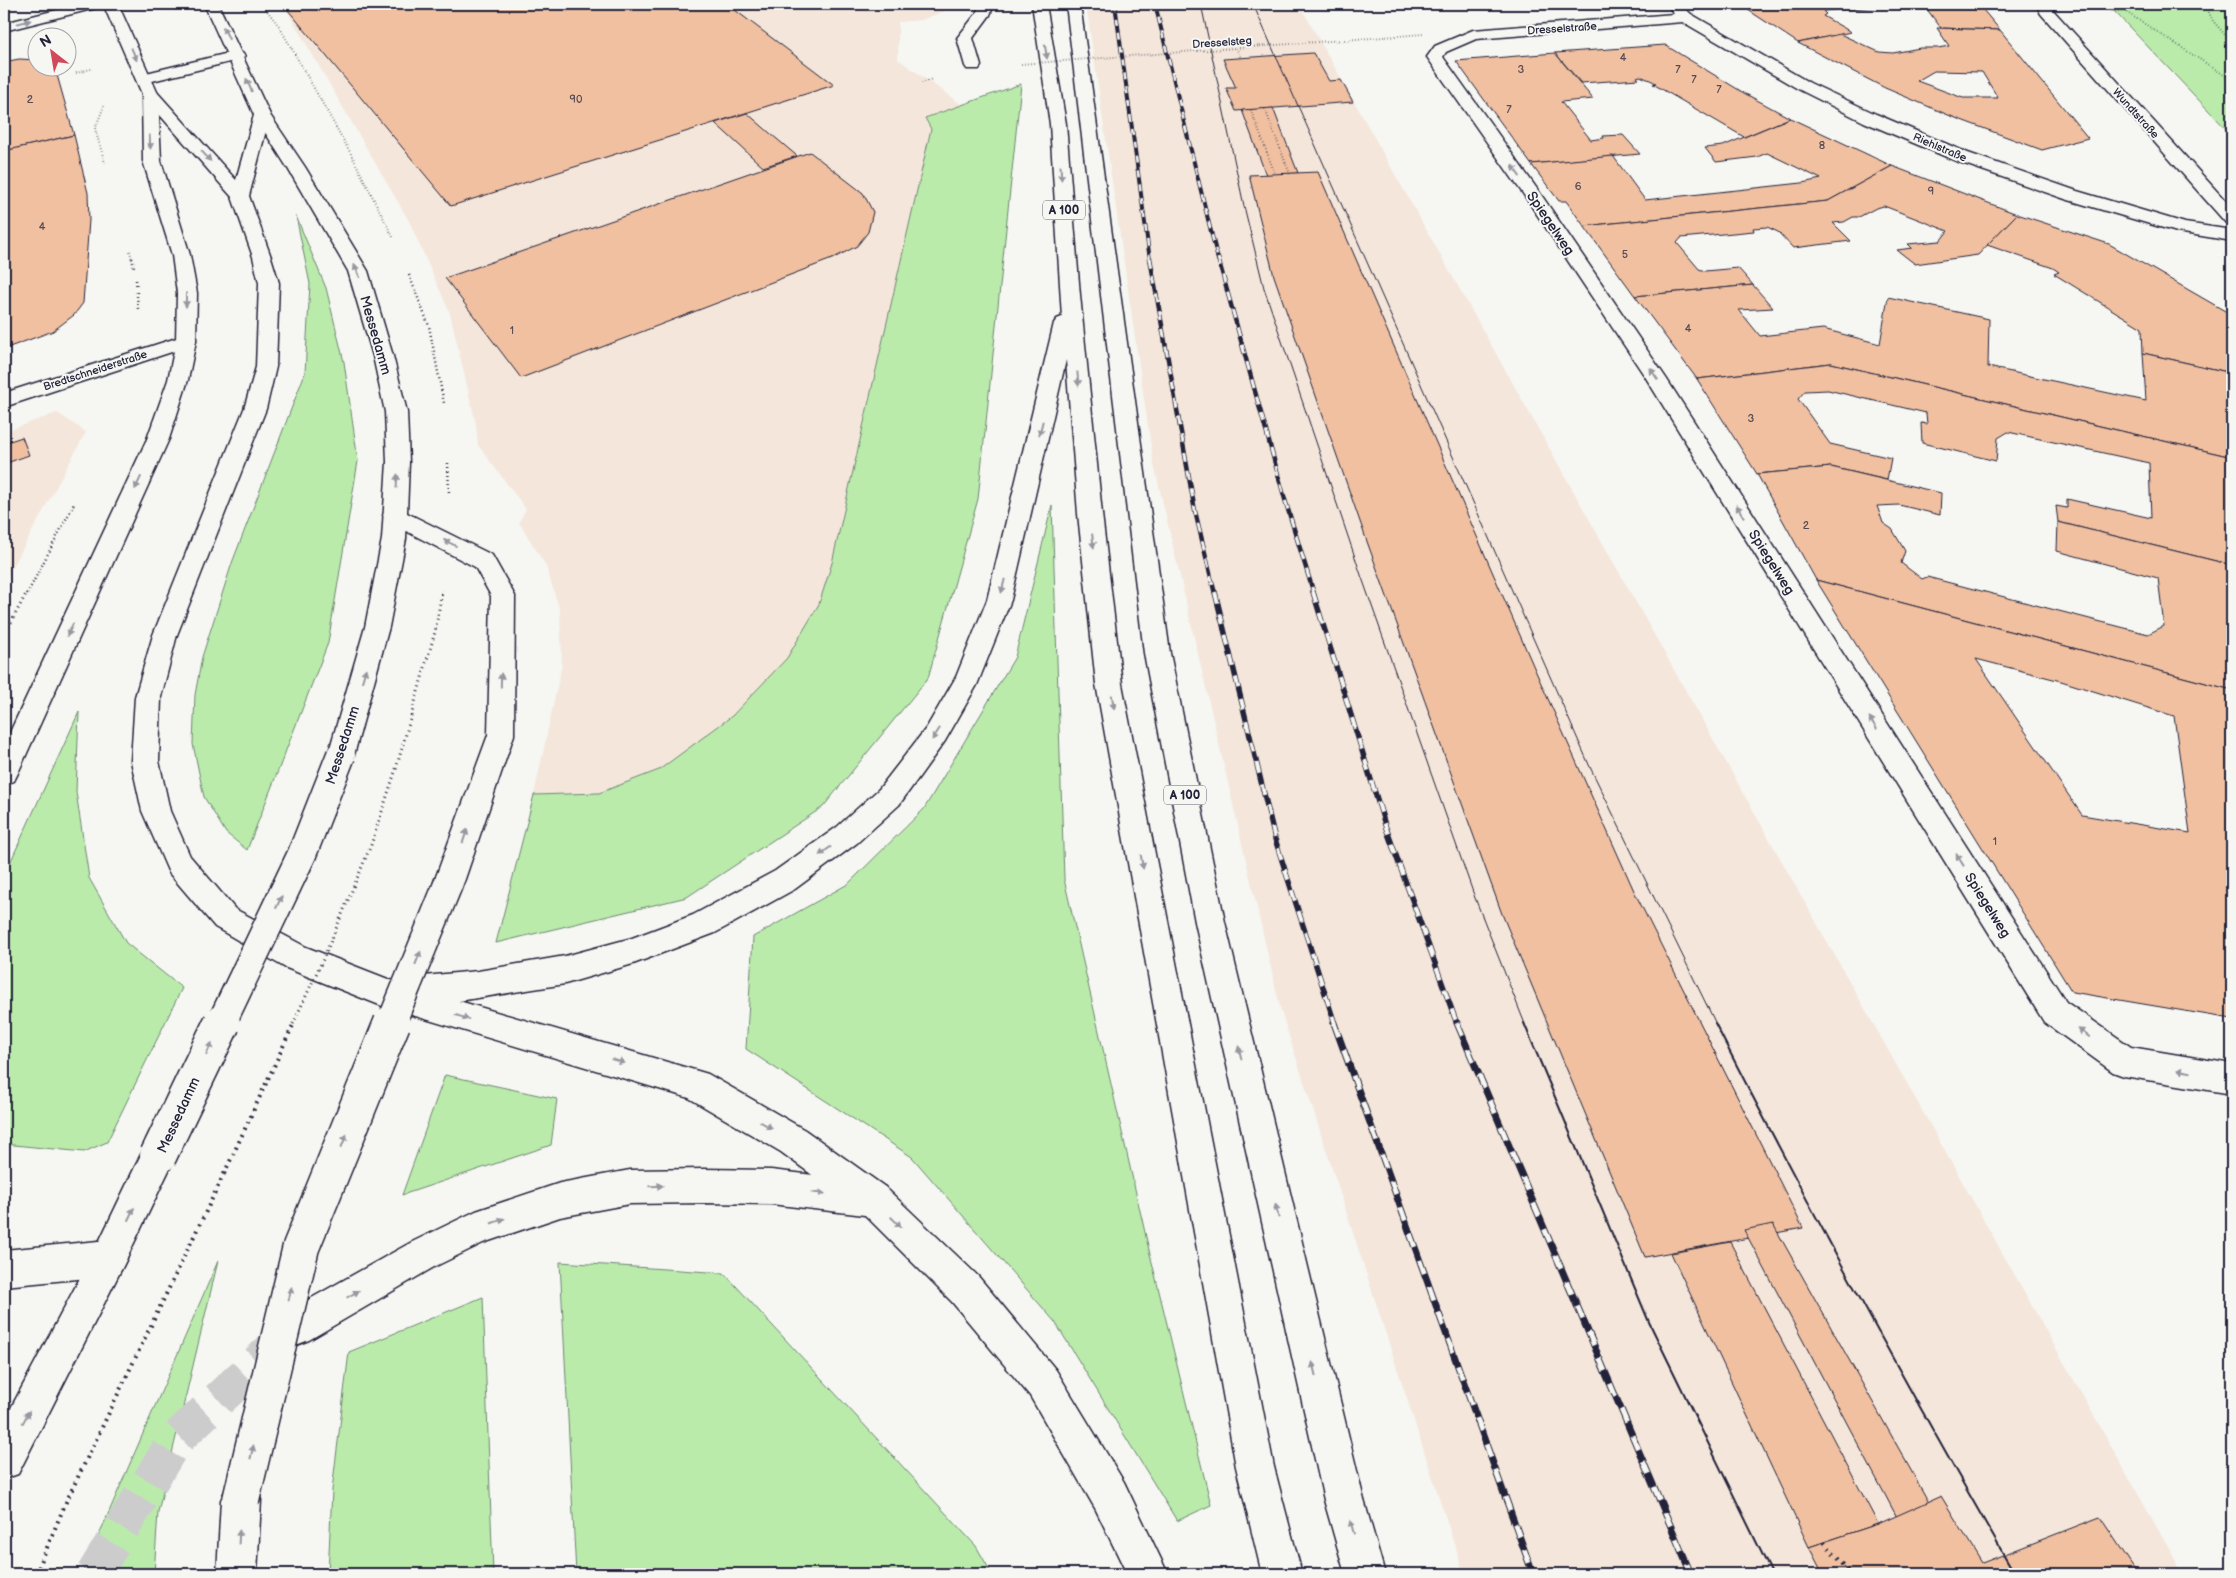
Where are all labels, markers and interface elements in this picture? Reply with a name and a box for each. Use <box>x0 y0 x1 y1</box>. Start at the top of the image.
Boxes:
one-way arrow <box>16 18 31 26</box>
street label: Dresselstraße <box>1527 20 1598 37</box>
one-way arrow <box>222 26 230 40</box>
north arrow <box>28 28 78 78</box>
text: N <box>37 31 54 51</box>
street label: Dresselsteg <box>1192 34 1252 51</box>
one-way arrow <box>1043 44 1051 60</box>
one-way arrow <box>131 47 139 61</box>
house number: 4 <box>1620 51 1627 64</box>
house number: 3 <box>1518 63 1525 76</box>
house number: 7 <box>1675 63 1681 76</box>
house number: 7 <box>1691 73 1697 86</box>
one-way arrow <box>245 78 253 92</box>
house number: 7 <box>1716 83 1722 96</box>
street label: Wundtstraße <box>2110 86 2162 141</box>
house number: 2 <box>27 93 34 106</box>
house number: 90 <box>570 93 583 106</box>
house number: 7 <box>1506 103 1512 116</box>
street label: Riehlstraße <box>1911 130 1969 165</box>
one-way arrow <box>147 135 155 151</box>
house number: 8 <box>1819 139 1825 152</box>
one-way arrow <box>200 150 212 162</box>
one-way arrow <box>1511 164 1521 178</box>
one-way arrow <box>1058 165 1066 181</box>
house number: 6 <box>1575 180 1582 193</box>
house number: 9 <box>1928 185 1934 198</box>
street label: Spiegelweg <box>1523 188 1578 258</box>
road number: A 100 <box>1043 200 1085 220</box>
house number: 4 <box>39 220 46 233</box>
house number: 5 <box>1622 248 1628 261</box>
one-way arrow <box>352 264 360 278</box>
one-way arrow <box>182 292 190 308</box>
street label: Messedamm <box>356 294 395 377</box>
house number: 4 <box>1685 322 1692 335</box>
house number: 1 <box>510 324 514 337</box>
street label: Bredtschneiderstraße <box>42 347 149 393</box>
one-way arrow <box>1649 367 1658 381</box>
one-way arrow <box>1074 371 1082 387</box>
house number: 3 <box>1748 412 1755 425</box>
one-way arrow <box>1037 421 1045 436</box>
one-way arrow <box>393 472 401 488</box>
one-way arrow <box>134 476 142 490</box>
one-way arrow <box>1736 505 1745 518</box>
house number: 2 <box>1803 519 1810 532</box>
street label: Spiegelweg <box>1745 527 1798 598</box>
one-way arrow <box>1089 533 1097 549</box>
one-way arrow <box>443 539 457 547</box>
one-way arrow <box>998 579 1006 594</box>
one-way arrow <box>66 623 74 637</box>
one-way arrow <box>360 667 368 682</box>
one-way arrow <box>498 672 506 688</box>
one-way arrow <box>1109 694 1117 710</box>
street label: Messedamm <box>322 704 363 787</box>
one-way arrow <box>1869 716 1878 729</box>
one-way arrow <box>931 727 941 740</box>
road number: A 100 <box>1164 786 1206 804</box>
one-way arrow <box>462 829 469 844</box>
house number: 1 <box>1993 835 1997 848</box>
one-way arrow <box>818 846 832 856</box>
one-way arrow <box>1138 854 1146 870</box>
one-way arrow <box>1955 854 1964 867</box>
street label: Spiegelweg <box>1961 870 2014 941</box>
one-way arrow <box>275 895 283 909</box>
one-way arrow <box>415 951 422 966</box>
one-way arrow <box>455 1013 470 1021</box>
one-way arrow <box>2077 1028 2091 1038</box>
one-way arrow <box>206 1042 214 1056</box>
one-way arrow <box>1236 1045 1244 1060</box>
one-way arrow <box>611 1058 626 1066</box>
one-way arrow <box>2176 1066 2192 1074</box>
street label: Messedamm <box>153 1075 203 1156</box>
one-way arrow <box>760 1121 773 1130</box>
one-way arrow <box>340 1134 348 1149</box>
one-way arrow <box>648 1182 664 1190</box>
one-way arrow <box>810 1189 826 1197</box>
one-way arrow <box>1273 1204 1281 1219</box>
one-way arrow <box>127 1207 135 1221</box>
one-way arrow <box>890 1216 902 1228</box>
one-way arrow <box>491 1217 506 1225</box>
one-way arrow <box>286 1287 294 1302</box>
one-way arrow <box>347 1290 360 1299</box>
one-way arrow <box>1310 1362 1318 1377</box>
one-way arrow <box>22 1410 30 1424</box>
one-way arrow <box>248 1445 256 1460</box>
one-way arrow <box>1348 1520 1356 1535</box>
one-way arrow <box>236 1529 244 1545</box>

